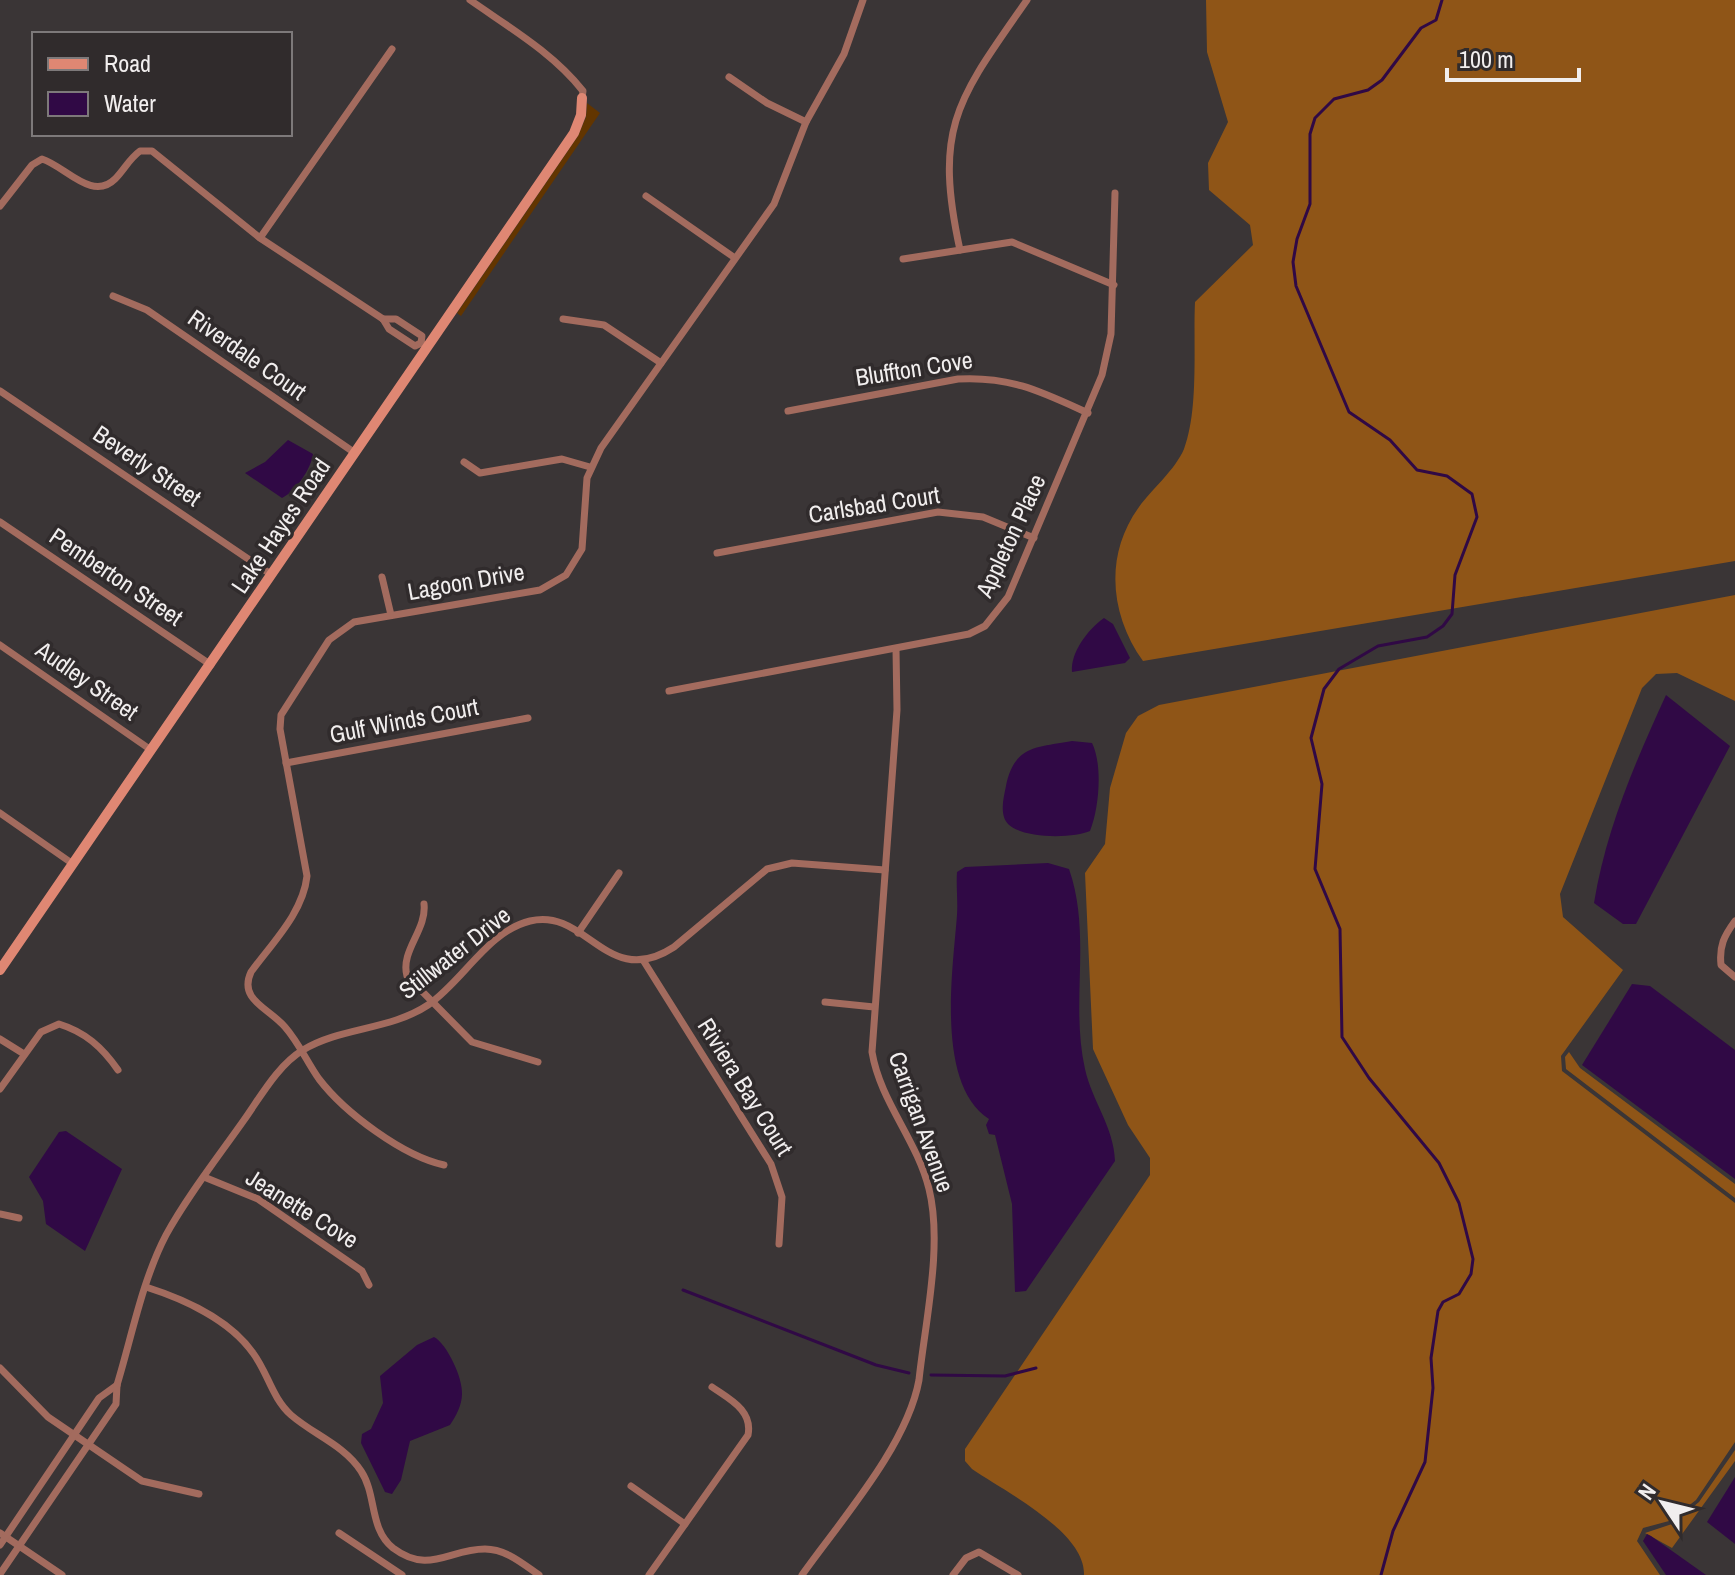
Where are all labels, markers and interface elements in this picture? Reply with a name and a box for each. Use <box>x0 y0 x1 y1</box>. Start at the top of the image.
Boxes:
legend <box>32 32 292 136</box>
scale bar <box>1447 32 1579 82</box>
text: 100 m <box>1459 43 1514 75</box>
text: Road <box>104 47 151 79</box>
text: Water <box>104 87 156 119</box>
street label: Riverdale Court <box>182 302 314 407</box>
street label: Bluffton Cove <box>853 343 975 393</box>
street label: Beverly Street <box>87 417 208 513</box>
street label: Lake Hayes Road <box>223 452 337 599</box>
street label: Appleton Place <box>967 469 1053 603</box>
street label: Carlsbad Court <box>806 478 942 530</box>
street label: Pemberton Street <box>44 520 190 633</box>
street label: Lagoon Drive <box>405 555 527 607</box>
street label: Audley Street <box>29 633 146 727</box>
street label: Gulf Winds Court <box>327 690 481 750</box>
street label: Stillwater Drive <box>392 899 517 1006</box>
street label: Riviera Bay Court <box>691 1012 801 1162</box>
street label: Carrigan Avenue <box>882 1047 962 1196</box>
street label: Jeanette Cove <box>240 1161 365 1255</box>
north arrow <box>1623 1463 1703 1543</box>
text: N <box>1631 1478 1663 1505</box>

